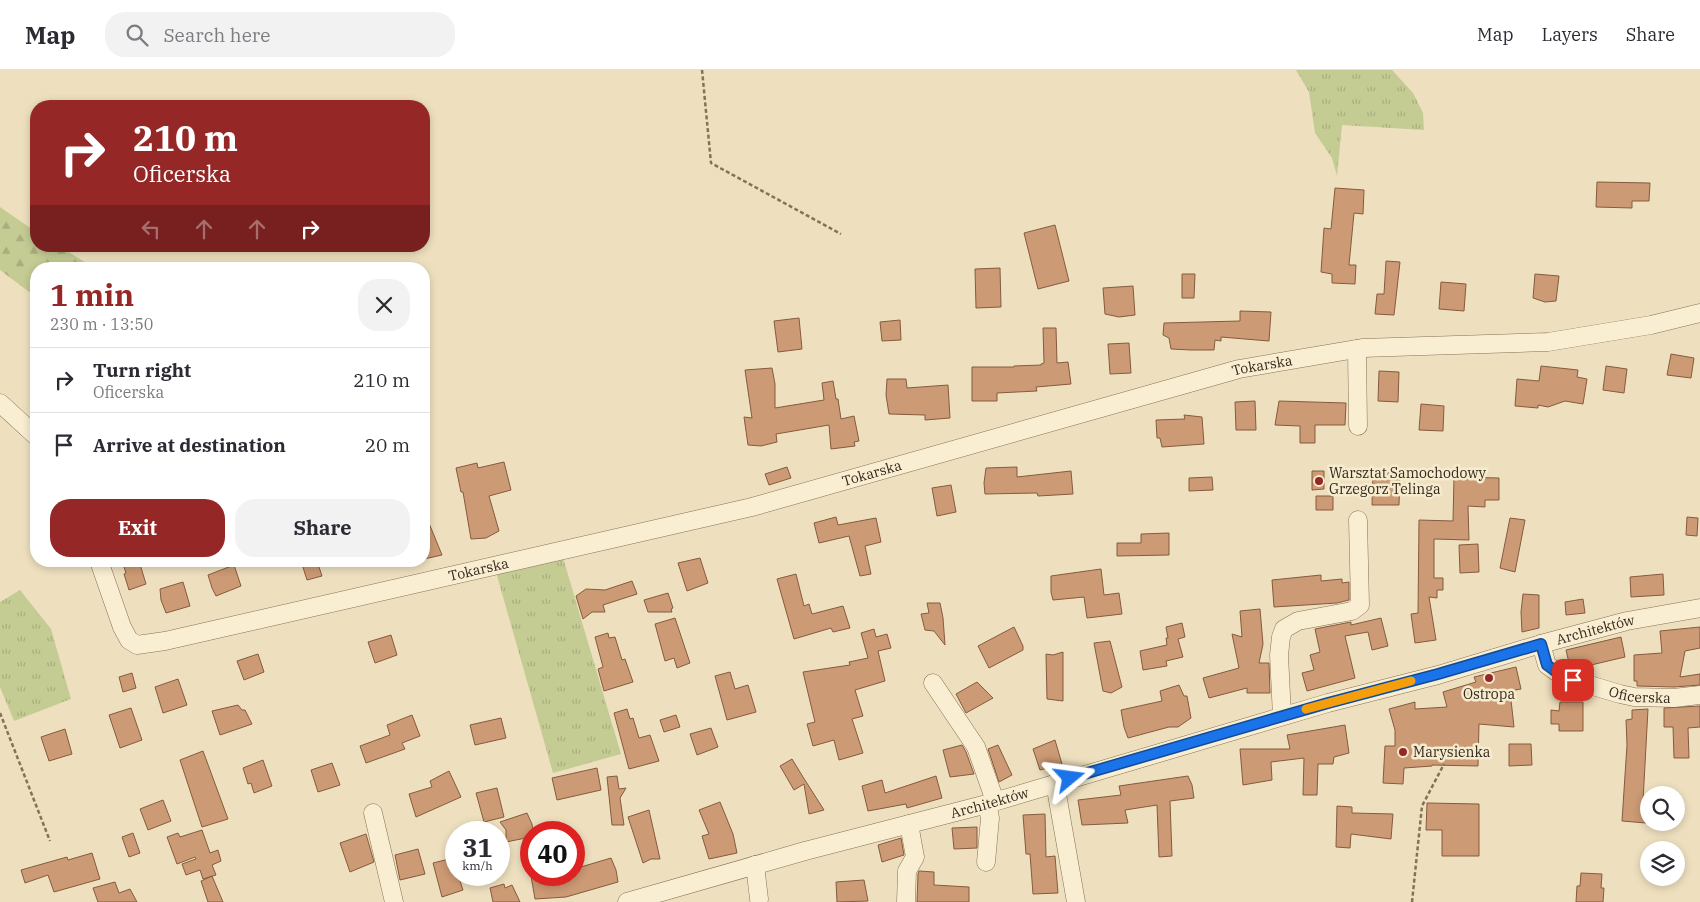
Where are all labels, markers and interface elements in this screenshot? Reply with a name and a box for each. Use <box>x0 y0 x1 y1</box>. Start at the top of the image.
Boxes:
search box <box>105 12 455 57</box>
text: Map <box>25 19 75 51</box>
icon: search <box>123 21 151 49</box>
text: Search here <box>163 23 270 47</box>
text: Map <box>1477 23 1514 46</box>
text: Layers <box>1542 23 1598 46</box>
text: Share <box>1626 23 1675 46</box>
text: 210 m <box>133 115 238 161</box>
icon: right <box>50 120 115 185</box>
text: Oficerska <box>133 159 231 188</box>
icon: left <box>137 215 165 243</box>
icon: ahead <box>190 215 218 243</box>
icon: ahead <box>243 215 271 243</box>
icon: right <box>296 215 324 243</box>
text: 1 min <box>50 275 134 314</box>
button: close <box>358 279 410 331</box>
text: 230 m · 13:50 <box>50 314 153 334</box>
street label: Tokarska <box>1230 351 1294 380</box>
text: Turn right <box>93 358 191 382</box>
icon: right <box>50 366 78 394</box>
text: 210 m <box>353 368 410 392</box>
text: Oficerska <box>93 382 164 402</box>
icon: arrive <box>50 431 78 459</box>
text: Arrive at destination <box>93 433 286 457</box>
text: 20 m <box>365 433 410 457</box>
street label: Tokarska <box>840 456 904 490</box>
place label: Warsztat Samochodowy Grzegorz Telinga <box>1329 464 1487 498</box>
marker: Warsztat Samochodowy Grzegorz Telinga <box>1313 475 1325 487</box>
button: Exit <box>50 499 225 557</box>
button: Share <box>235 499 410 557</box>
street label: Tokarska <box>447 554 511 585</box>
street label: Architektów <box>1554 611 1636 649</box>
pin <box>1552 659 1594 701</box>
icon: arrive <box>1559 666 1587 694</box>
marker: Ostropa <box>1483 672 1495 684</box>
street label: Oficerska <box>1607 682 1671 707</box>
place label: Ostropa <box>1463 685 1515 703</box>
place label: Marysienka <box>1413 743 1491 761</box>
marker: Marysienka <box>1397 746 1409 758</box>
position arrow <box>1043 751 1095 803</box>
street label: Architektów <box>949 783 1031 822</box>
map controls <box>1640 786 1685 886</box>
button: search <box>1640 786 1685 831</box>
speed limit sign: 40 <box>520 821 585 886</box>
text: 31 <box>462 831 493 864</box>
button: layers <box>1640 841 1685 886</box>
text: km/h <box>462 858 493 873</box>

